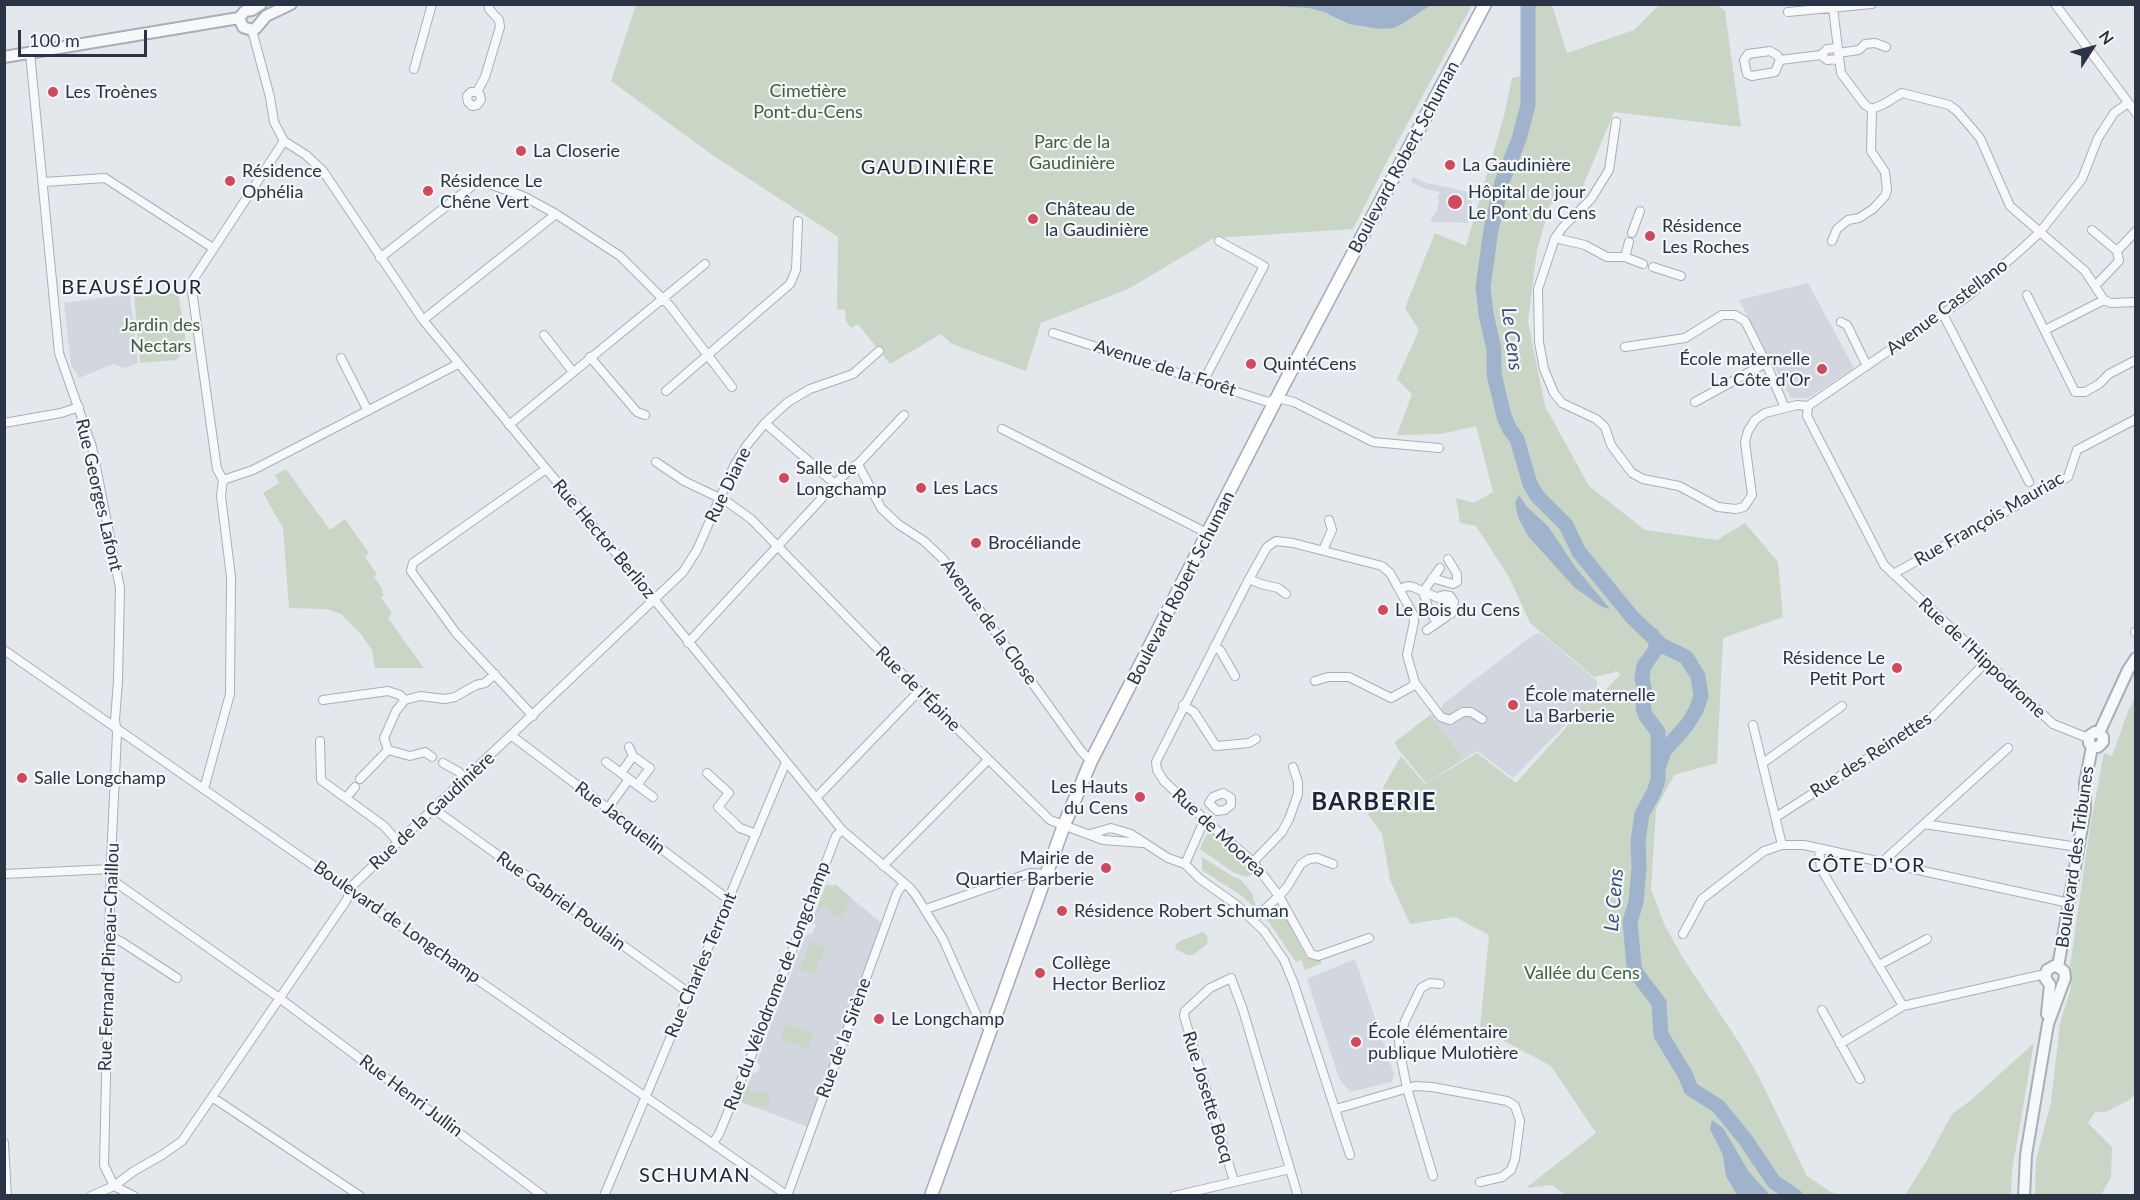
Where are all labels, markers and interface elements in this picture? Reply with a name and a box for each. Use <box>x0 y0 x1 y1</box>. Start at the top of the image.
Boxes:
scale bar <box>21 18 150 56</box>
north arrow <box>2062 18 2122 78</box>
text: N <box>2096 27 2118 48</box>
text: 100 m <box>29 29 80 51</box>
street label: Boulevard Robert Schuman <box>1344 57 1464 257</box>
park label: Cimetière Pont-du-Cens <box>753 80 863 122</box>
place label: Les Troènes <box>65 81 157 103</box>
marker: Les Troènes <box>46 85 60 99</box>
park label: Parc de la Gaudinière <box>1029 131 1115 174</box>
place label: La Closerie <box>533 140 620 162</box>
marker: La Closerie <box>514 144 528 158</box>
place label: La Gaudinière <box>1462 154 1571 176</box>
district label: GAUDINIÈRE <box>861 156 995 180</box>
marker: La Gaudinière <box>1443 158 1457 172</box>
place label: Résidence Ophélia <box>242 160 322 202</box>
place label: Résidence Le Chêne Vert <box>440 170 543 213</box>
marker: Résidence Ophélia <box>223 174 237 188</box>
place label: Hôpital de jour Le Pont du Cens <box>1468 181 1596 224</box>
marker: Résidence Le Chêne Vert <box>421 184 435 198</box>
marker: Hôpital de jour Le Pont du Cens <box>1446 193 1464 211</box>
place label: Château de la Gaudinière <box>1045 198 1149 240</box>
marker: Château de la Gaudinière <box>1026 212 1040 226</box>
place label: Résidence Les Roches <box>1662 215 1749 258</box>
marker: Résidence Les Roches <box>1643 229 1657 243</box>
street label: Avenue Castellano <box>1882 254 2012 360</box>
district label: BEAUSÉJOUR <box>61 276 203 300</box>
water label: Le Cens <box>1496 306 1528 372</box>
park label: Jardin des Nectars <box>122 314 200 356</box>
street label: Avenue de la Forêt <box>1091 335 1239 401</box>
place label: École maternelle La Côte d'Or <box>1679 348 1810 391</box>
place label: QuintéCens <box>1263 353 1357 375</box>
marker: QuintéCens <box>1244 357 1258 371</box>
marker: École maternelle La Côte d'Or <box>1815 362 1829 376</box>
street label: Rue Georges Lafont <box>71 417 127 573</box>
street label: Rue Diane <box>700 444 756 526</box>
place label: Salle de Longchamp <box>796 457 887 500</box>
street label: Rue François Mauriac <box>1910 467 2068 571</box>
marker: Salle de Longchamp <box>777 471 791 485</box>
street label: Rue Hector Berlioz <box>548 475 660 603</box>
place label: Les Lacs <box>933 477 998 499</box>
marker: Les Lacs <box>914 481 928 495</box>
street label: Boulevard Robert Schuman <box>1123 488 1239 688</box>
place label: Brocéliande <box>988 532 1081 554</box>
marker: Brocéliande <box>969 536 983 550</box>
street label: Avenue de la Close <box>936 555 1042 689</box>
street label: Rue de l'Hippodrome <box>1914 593 2050 723</box>
place label: Le Bois du Cens <box>1395 599 1520 621</box>
marker: Le Bois du Cens <box>1376 603 1390 617</box>
street label: Rue de l'Épine <box>871 642 965 736</box>
place label: Résidence Le Petit Port <box>1782 647 1885 690</box>
marker: Résidence Le Petit Port <box>1890 661 1904 675</box>
place label: École maternelle La Barberie <box>1525 684 1656 726</box>
marker: École maternelle La Barberie <box>1506 698 1520 712</box>
street label: Rue des Reinettes <box>1806 708 1936 802</box>
street label: Rue de la Gaudinière <box>365 747 499 875</box>
street label: Boulevard des Tribunes <box>2052 765 2098 949</box>
place label: Salle Longchamp <box>34 767 166 789</box>
marker: Salle Longchamp <box>15 771 29 785</box>
place label: Les Hauts du Cens <box>1051 776 1128 818</box>
street label: Rue Jacquelin <box>570 777 670 859</box>
street label: Rue de Moorea <box>1167 784 1271 882</box>
district label: BARBERIE <box>1311 788 1437 816</box>
marker: Les Hauts du Cens <box>1133 790 1147 804</box>
street label: Rue Fernand Pineau-Chaillou <box>94 842 124 1072</box>
street label: Rue Gabriel Poulain <box>492 847 630 955</box>
place label: Mairie de Quartier Barberie <box>955 847 1094 890</box>
district label: CÔTE D'OR <box>1808 854 1926 878</box>
street label: Boulevard de Longchamp <box>309 856 485 988</box>
street label: Rue du Vélodrome de Longchamp <box>719 859 835 1113</box>
marker: Mairie de Quartier Barberie <box>1099 861 1113 875</box>
water label: Le Cens <box>1599 867 1629 933</box>
street label: Rue Charles Terront <box>661 889 741 1041</box>
place label: Résidence Robert Schuman <box>1074 900 1289 922</box>
marker: Résidence Robert Schuman <box>1055 904 1069 918</box>
place label: Collège Hector Berlioz <box>1052 952 1166 994</box>
park label: Vallée du Cens <box>1524 962 1640 984</box>
marker: Collège Hector Berlioz <box>1033 966 1047 980</box>
street label: Rue de la Sirène <box>812 975 876 1101</box>
place label: Le Longchamp <box>891 1008 1004 1030</box>
marker: Le Longchamp <box>872 1012 886 1026</box>
place label: École élémentaire publique Mulotière <box>1368 1021 1518 1064</box>
street label: Rue Josette Bocq <box>1178 1029 1238 1165</box>
marker: École élémentaire publique Mulotière <box>1349 1035 1363 1049</box>
street label: Rue Henri Jullin <box>355 1050 467 1142</box>
district label: SCHUMAN <box>639 1164 751 1188</box>

